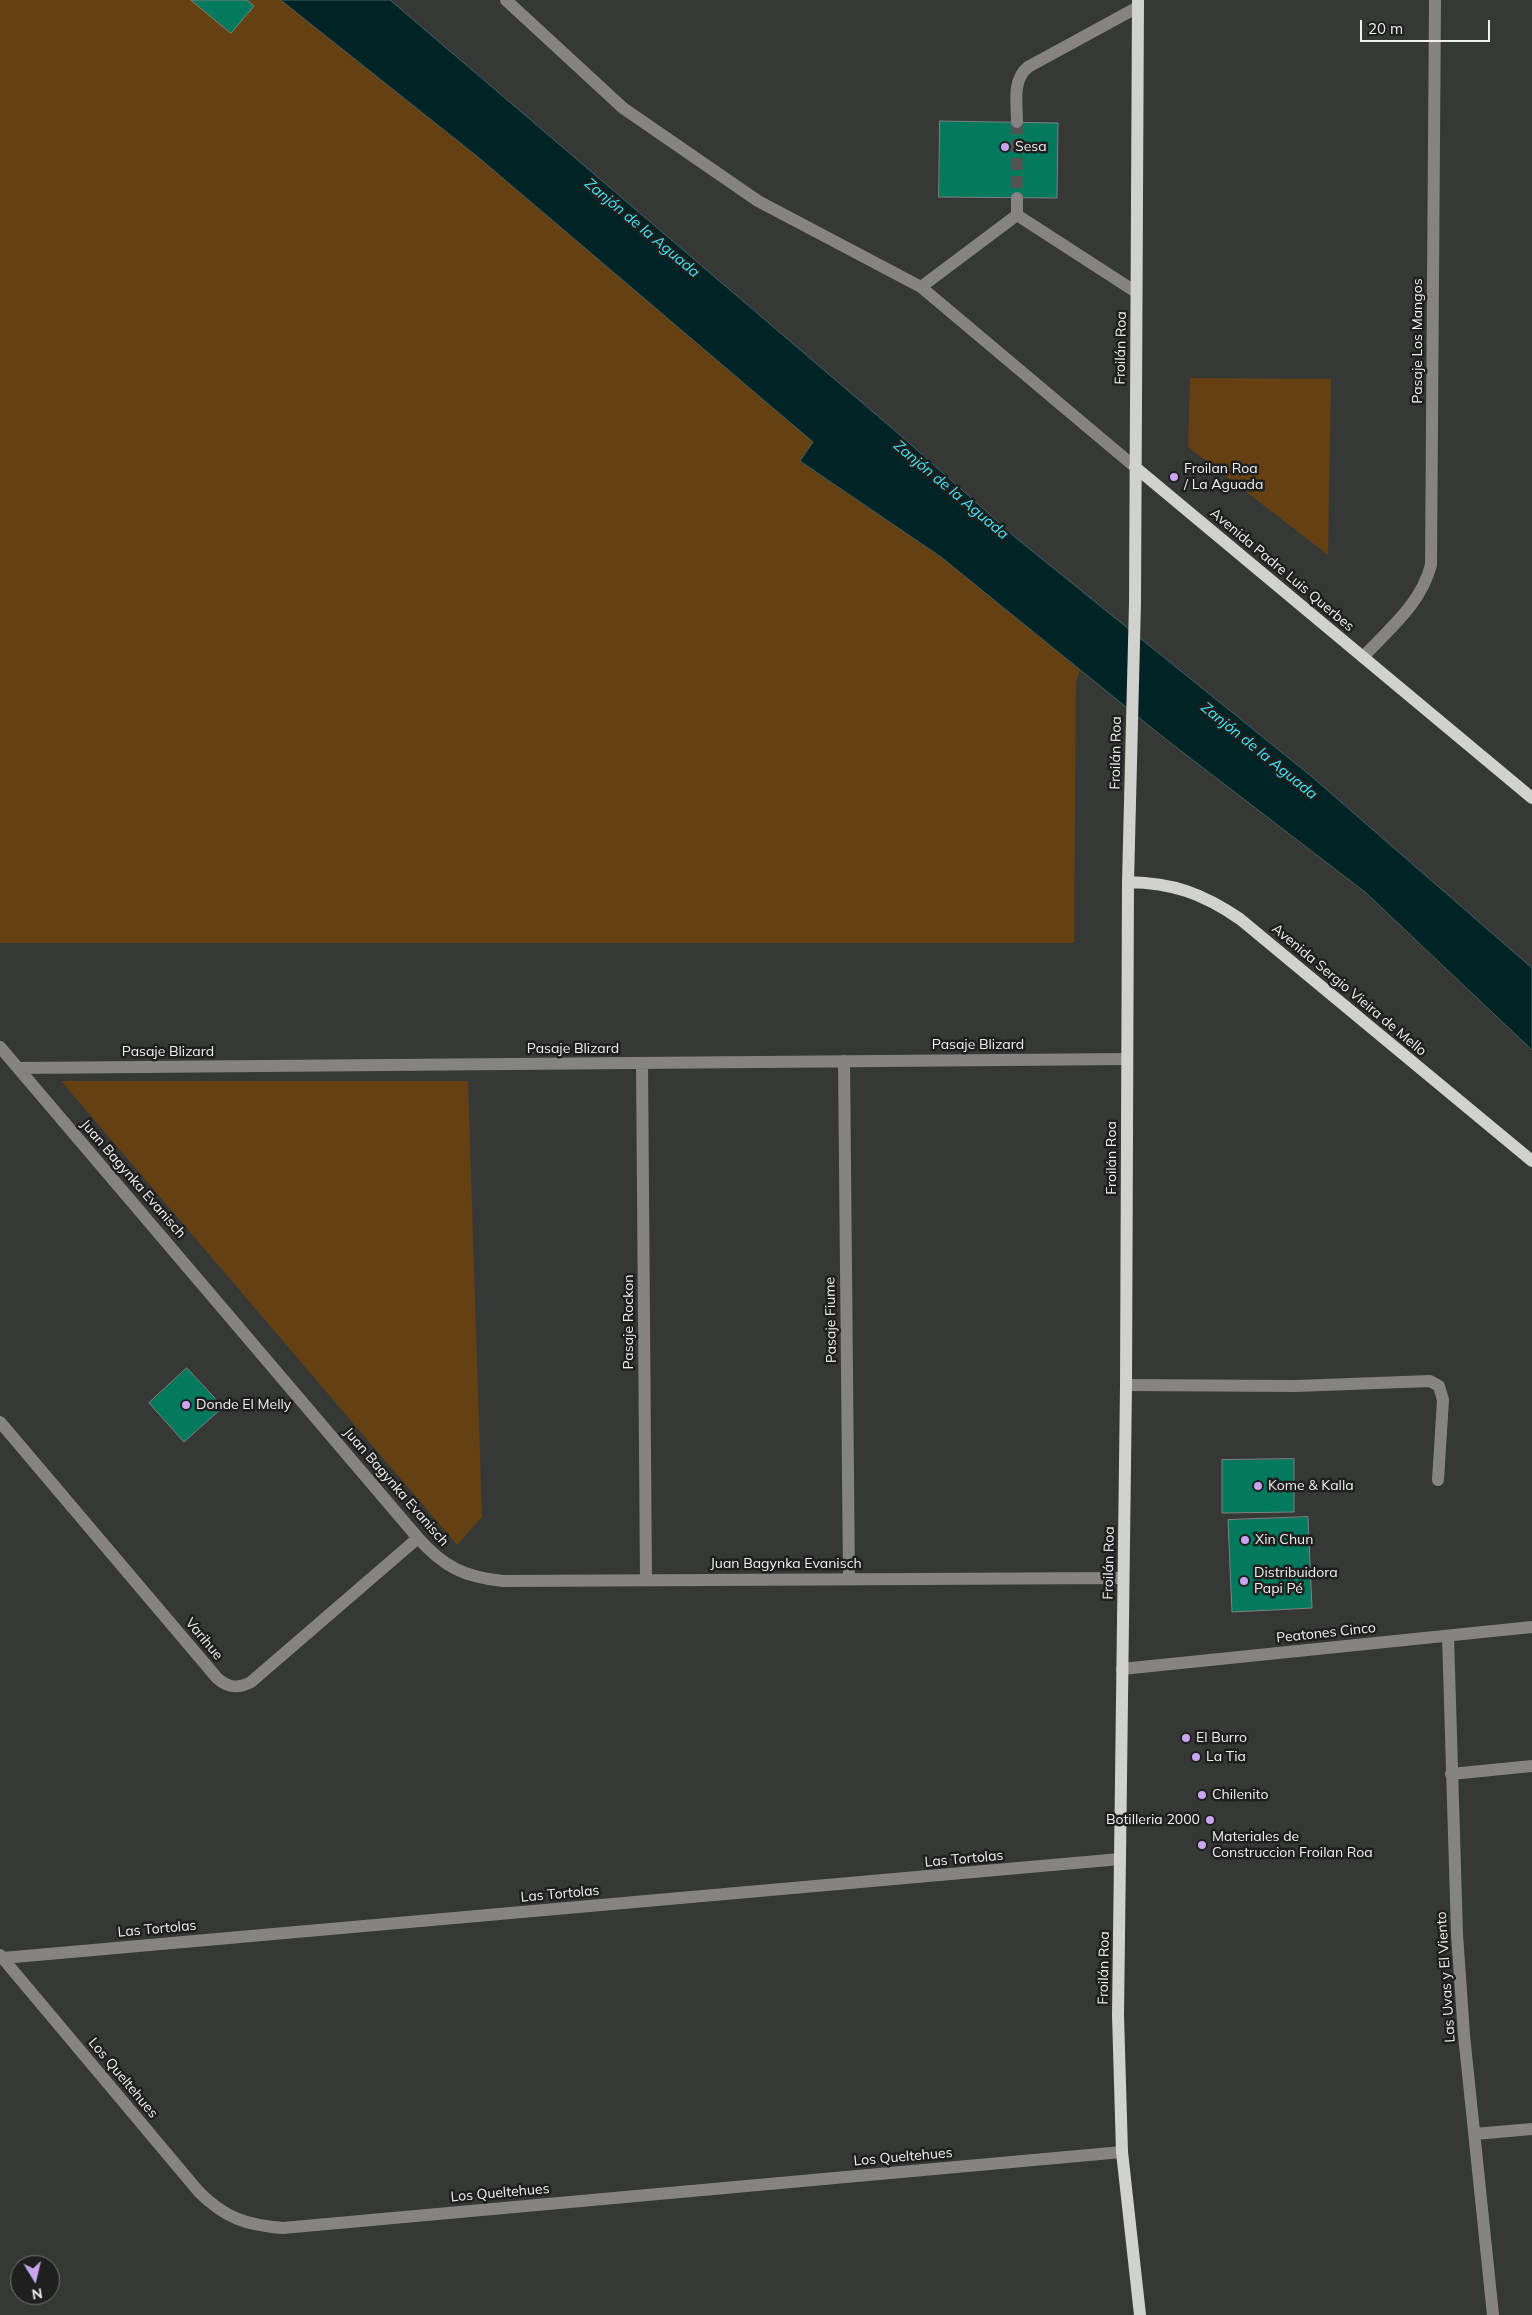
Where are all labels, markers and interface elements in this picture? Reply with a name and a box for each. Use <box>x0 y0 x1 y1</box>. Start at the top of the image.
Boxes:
scale bar <box>1362 10 1492 42</box>
text: 20 m <box>1368 19 1403 38</box>
place label: Sesa <box>1015 139 1047 155</box>
marker: Sesa <box>999 141 1011 153</box>
water label: Zanjón de la Aguada <box>581 175 703 281</box>
street label: Pasaje Los Mangos <box>1410 278 1426 404</box>
street label: Froilán Roa <box>1112 311 1130 385</box>
water label: Zanjón de la Aguada <box>890 437 1012 543</box>
place label: Froilan Roa / La Aguada <box>1184 461 1263 494</box>
marker: Froilan Roa / La Aguada <box>1168 471 1180 483</box>
street label: Avenida Padre Luis Querbes <box>1207 505 1357 635</box>
water label: Zanjón de la Aguada <box>1197 698 1321 804</box>
street label: Froilán Roa <box>1107 716 1125 790</box>
street label: Avenida Sergio Vieira de Mello <box>1268 920 1430 1060</box>
street label: Pasaje Blizard <box>932 1037 1024 1053</box>
street label: Pasaje Blizard <box>527 1041 619 1057</box>
street label: Pasaje Blizard <box>122 1044 214 1060</box>
street label: Juan Bagynka Evanisch <box>77 1116 189 1242</box>
street label: Froilán Roa <box>1104 1121 1120 1195</box>
street label: Pasaje Rockon <box>621 1275 637 1369</box>
street label: Pasaje Fiume <box>822 1277 840 1363</box>
place label: Donde El Melly <box>196 1397 291 1413</box>
marker: Donde El Melly <box>180 1399 192 1411</box>
street label: Juan Bagynka Evanisch <box>340 1424 452 1550</box>
place label: Kome & Kalla <box>1268 1478 1354 1494</box>
marker: Kome & Kalla <box>1252 1480 1264 1492</box>
street label: Froilán Roa <box>1100 1526 1118 1600</box>
place label: Xin Chun <box>1255 1532 1313 1548</box>
marker: Xin Chun <box>1239 1534 1251 1546</box>
street label: Juan Bagynka Evanisch <box>710 1556 862 1572</box>
place label: Distribuidora Papi Pé <box>1254 1565 1338 1598</box>
marker: Distribuidora Papi Pé <box>1238 1575 1250 1587</box>
street label: Varihue <box>182 1615 226 1663</box>
street label: Peatones Cinco <box>1275 1619 1377 1647</box>
place label: El Burro <box>1196 1730 1247 1746</box>
marker: El Burro <box>1180 1732 1192 1744</box>
place label: La Tia <box>1206 1749 1246 1765</box>
marker: La Tia <box>1190 1751 1202 1763</box>
place label: Chilenito <box>1212 1787 1268 1803</box>
marker: Chilenito <box>1196 1789 1208 1801</box>
place label: Botilleria 2000 <box>1106 1812 1200 1828</box>
marker: Botilleria 2000 <box>1204 1814 1216 1826</box>
place label: Materiales de Construccion Froilan Roa <box>1212 1829 1373 1861</box>
marker: Materiales de Construccion Froilan Roa <box>1196 1839 1208 1851</box>
street label: Las Tortolas <box>924 1847 1004 1871</box>
street label: Las Tortolas <box>520 1882 600 1906</box>
street label: Las Uvas y El Viento <box>1433 1911 1459 2043</box>
street label: Las Tortolas <box>117 1917 197 1941</box>
street label: Froilán Roa <box>1095 1931 1113 2005</box>
street label: Los Queltehues <box>85 2035 161 2121</box>
street label: Los Queltehues <box>853 2144 953 2170</box>
street label: Los Queltehues <box>450 2180 550 2206</box>
north arrow <box>10 2255 60 2305</box>
text: N <box>31 2284 44 2304</box>

